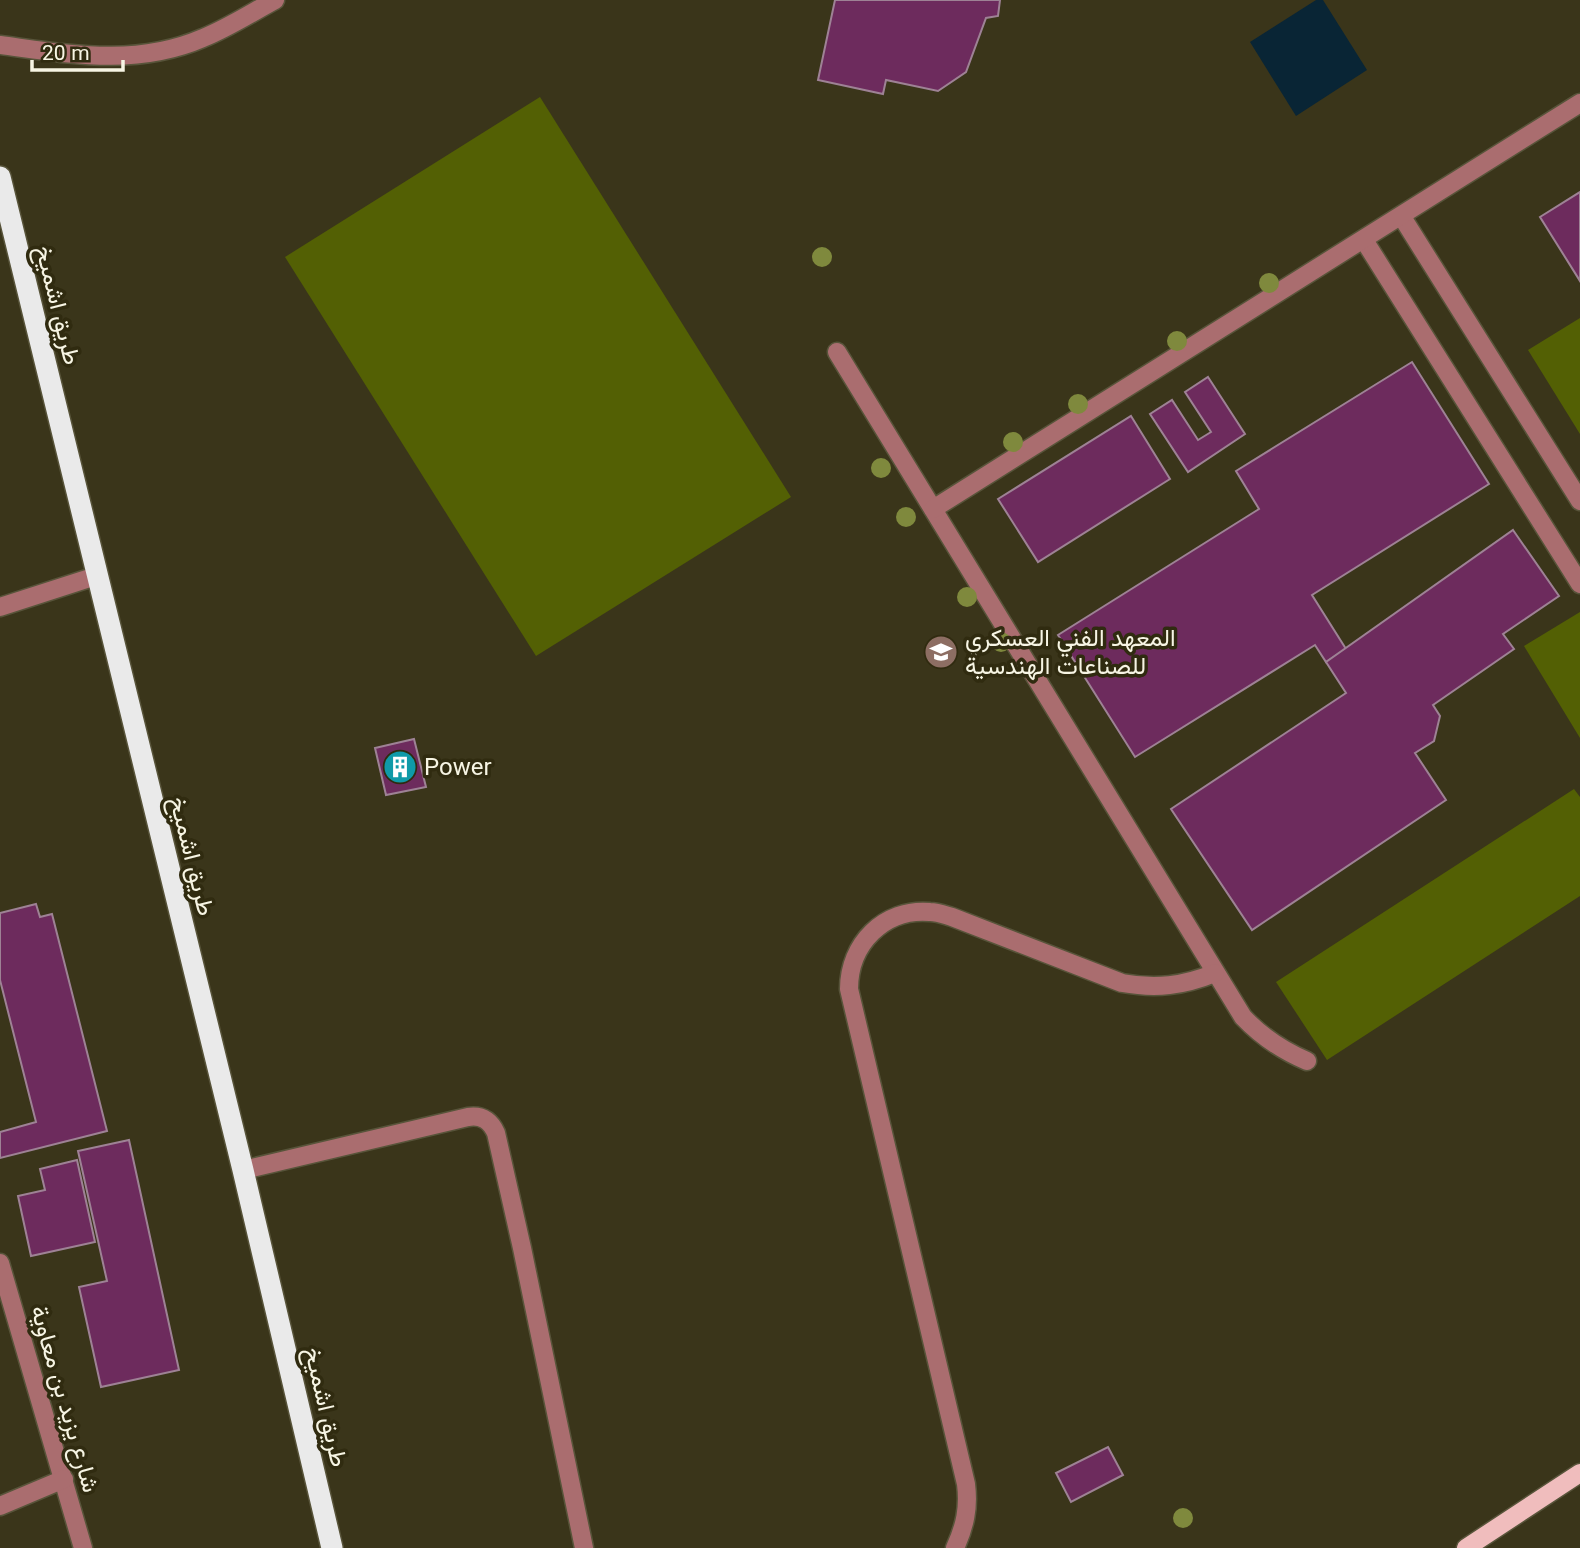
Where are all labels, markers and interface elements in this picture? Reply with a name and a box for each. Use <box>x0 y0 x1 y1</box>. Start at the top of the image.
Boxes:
scale bar <box>32 28 122 72</box>
text: 20 m <box>42 38 90 71</box>
street label: طريق اشميخ <box>23 242 89 369</box>
place label: المعهد الفني العسكري للصناعات الهندسية <box>965 621 1176 687</box>
school or university icon: المعهد الفني العسكري للصناعات الهندسية <box>922 633 960 671</box>
building icon: Power <box>381 748 419 786</box>
place label: Power <box>424 750 492 788</box>
street label: طريق اشميخ <box>157 793 223 920</box>
street label: شارع يزيد بن معاوية <box>18 1301 108 1498</box>
street label: طريق اشميخ <box>292 1344 356 1471</box>

